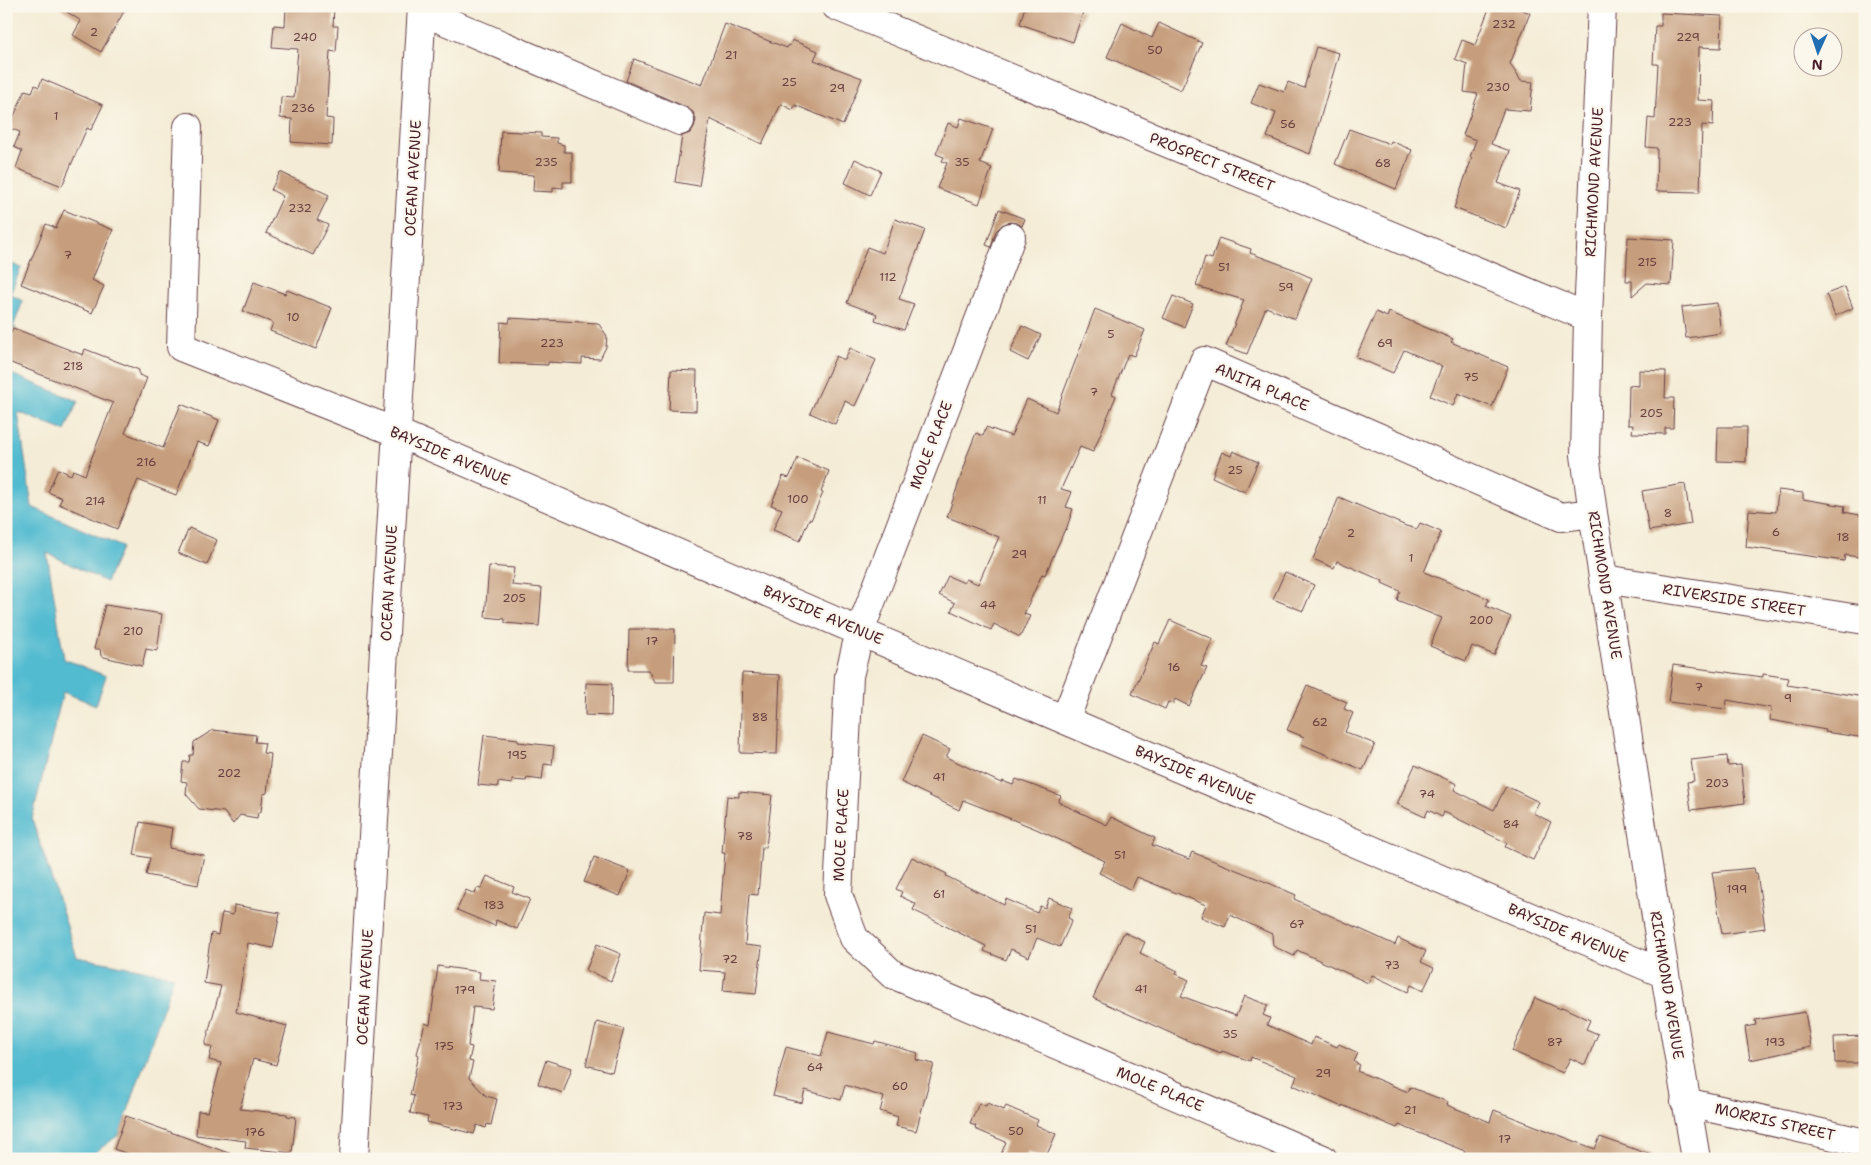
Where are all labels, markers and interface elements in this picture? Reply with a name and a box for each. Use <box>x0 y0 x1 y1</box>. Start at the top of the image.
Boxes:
house number: 232 <box>1492 16 1516 32</box>
house number: 2 <box>90 24 98 40</box>
north arrow <box>1794 28 1844 78</box>
house number: 240 <box>293 29 317 45</box>
house number: 229 <box>1676 29 1700 45</box>
house number: 50 <box>1147 42 1163 58</box>
house number: 21 <box>725 47 737 63</box>
text: N <box>1811 56 1823 74</box>
house number: 25 <box>781 74 797 90</box>
house number: 230 <box>1486 79 1510 95</box>
house number: 29 <box>829 80 845 96</box>
house number: 236 <box>291 100 315 116</box>
street label: RICHMOND AVENUE <box>1580 107 1608 257</box>
house number: 1 <box>53 108 59 124</box>
house number: 223 <box>1668 114 1692 130</box>
house number: 56 <box>1280 116 1296 132</box>
street label: OCEAN AVENUE <box>400 119 426 237</box>
street label: PROSPECT STREET <box>1146 128 1278 196</box>
house number: 235 <box>534 154 558 170</box>
house number: 35 <box>954 154 970 170</box>
house number: 68 <box>1375 155 1391 171</box>
house number: 232 <box>288 200 312 216</box>
house number: 7 <box>64 247 72 263</box>
house number: 215 <box>1637 254 1657 270</box>
house number: 51 <box>1218 259 1230 275</box>
house number: 112 <box>879 269 897 285</box>
house number: 59 <box>1278 279 1294 295</box>
house number: 10 <box>286 309 300 325</box>
house number: 5 <box>1107 326 1115 342</box>
house number: 223 <box>540 335 564 351</box>
house number: 69 <box>1377 335 1393 351</box>
house number: 218 <box>62 358 84 374</box>
street label: ANITA PLACE <box>1212 358 1312 416</box>
house number: 75 <box>1463 369 1479 385</box>
house number: 7 <box>1090 384 1098 400</box>
street label: MOLE PLACE <box>905 398 957 492</box>
house number: 205 <box>1639 405 1663 421</box>
street label: BAYSIDE AVENUE <box>387 422 513 490</box>
house number: 216 <box>136 454 156 470</box>
house number: 25 <box>1227 462 1243 478</box>
house number: 100 <box>787 491 809 507</box>
house number: 11 <box>1037 492 1047 508</box>
house number: 214 <box>85 493 105 509</box>
house number: 8 <box>1664 505 1672 521</box>
street label: RICHMOND AVENUE <box>1583 509 1627 661</box>
street label: OCEAN AVENUE <box>376 524 402 642</box>
house number: 6 <box>1772 524 1780 540</box>
house number: 2 <box>1347 525 1355 541</box>
house number: 18 <box>1836 529 1850 545</box>
house number: 29 <box>1011 546 1027 562</box>
house number: 1 <box>1408 550 1414 566</box>
street label: RIVERSIDE STREET <box>1661 579 1807 621</box>
street label: BAYSIDE AVENUE <box>760 581 886 649</box>
house number: 205 <box>502 590 526 606</box>
house number: 44 <box>980 597 996 613</box>
house number: 200 <box>1469 612 1493 628</box>
house number: 210 <box>123 623 143 639</box>
house number: 17 <box>646 633 658 649</box>
house number: 16 <box>1167 659 1181 675</box>
house number: 7 <box>1695 679 1703 695</box>
house number: 9 <box>1784 690 1792 706</box>
house number: 88 <box>752 709 768 725</box>
house number: 62 <box>1312 714 1328 730</box>
street label: BAYSIDE AVENUE <box>1132 741 1258 809</box>
house number: 195 <box>507 747 527 763</box>
house number: 202 <box>217 765 241 781</box>
house number: 41 <box>933 769 945 785</box>
house number: 203 <box>1705 775 1729 791</box>
house number: 74 <box>1419 786 1435 802</box>
street label: MOLE PLACE <box>829 788 853 882</box>
house number: 84 <box>1503 816 1519 832</box>
house number: 78 <box>737 828 753 844</box>
house number: 51 <box>1114 847 1126 863</box>
house number: 199 <box>1727 881 1747 897</box>
house number: 61 <box>933 886 945 902</box>
house number: 183 <box>484 897 504 913</box>
street label: BAYSIDE AVENUE <box>1505 899 1631 967</box>
street label: RICHMOND AVENUE <box>1645 909 1689 1061</box>
house number: 67 <box>1289 916 1305 932</box>
house number: 51 <box>1025 921 1037 937</box>
street label: OCEAN AVENUE <box>352 928 378 1046</box>
house number: 72 <box>722 951 738 967</box>
house number: 73 <box>1384 957 1400 973</box>
house number: 41 <box>1135 981 1147 997</box>
house number: 179 <box>455 982 475 998</box>
house number: 35 <box>1222 1026 1238 1042</box>
house number: 87 <box>1547 1034 1563 1050</box>
house number: 193 <box>1765 1034 1785 1050</box>
house number: 175 <box>434 1038 454 1054</box>
house number: 64 <box>807 1059 823 1075</box>
street label: MOLE PLACE <box>1113 1062 1207 1116</box>
house number: 29 <box>1315 1065 1331 1081</box>
house number: 60 <box>892 1078 908 1094</box>
house number: 173 <box>443 1098 463 1114</box>
street label: MORRIS STREET <box>1713 1098 1837 1146</box>
house number: 21 <box>1404 1102 1416 1118</box>
house number: 50 <box>1008 1123 1024 1139</box>
house number: 176 <box>245 1124 265 1140</box>
house number: 17 <box>1499 1131 1511 1147</box>

